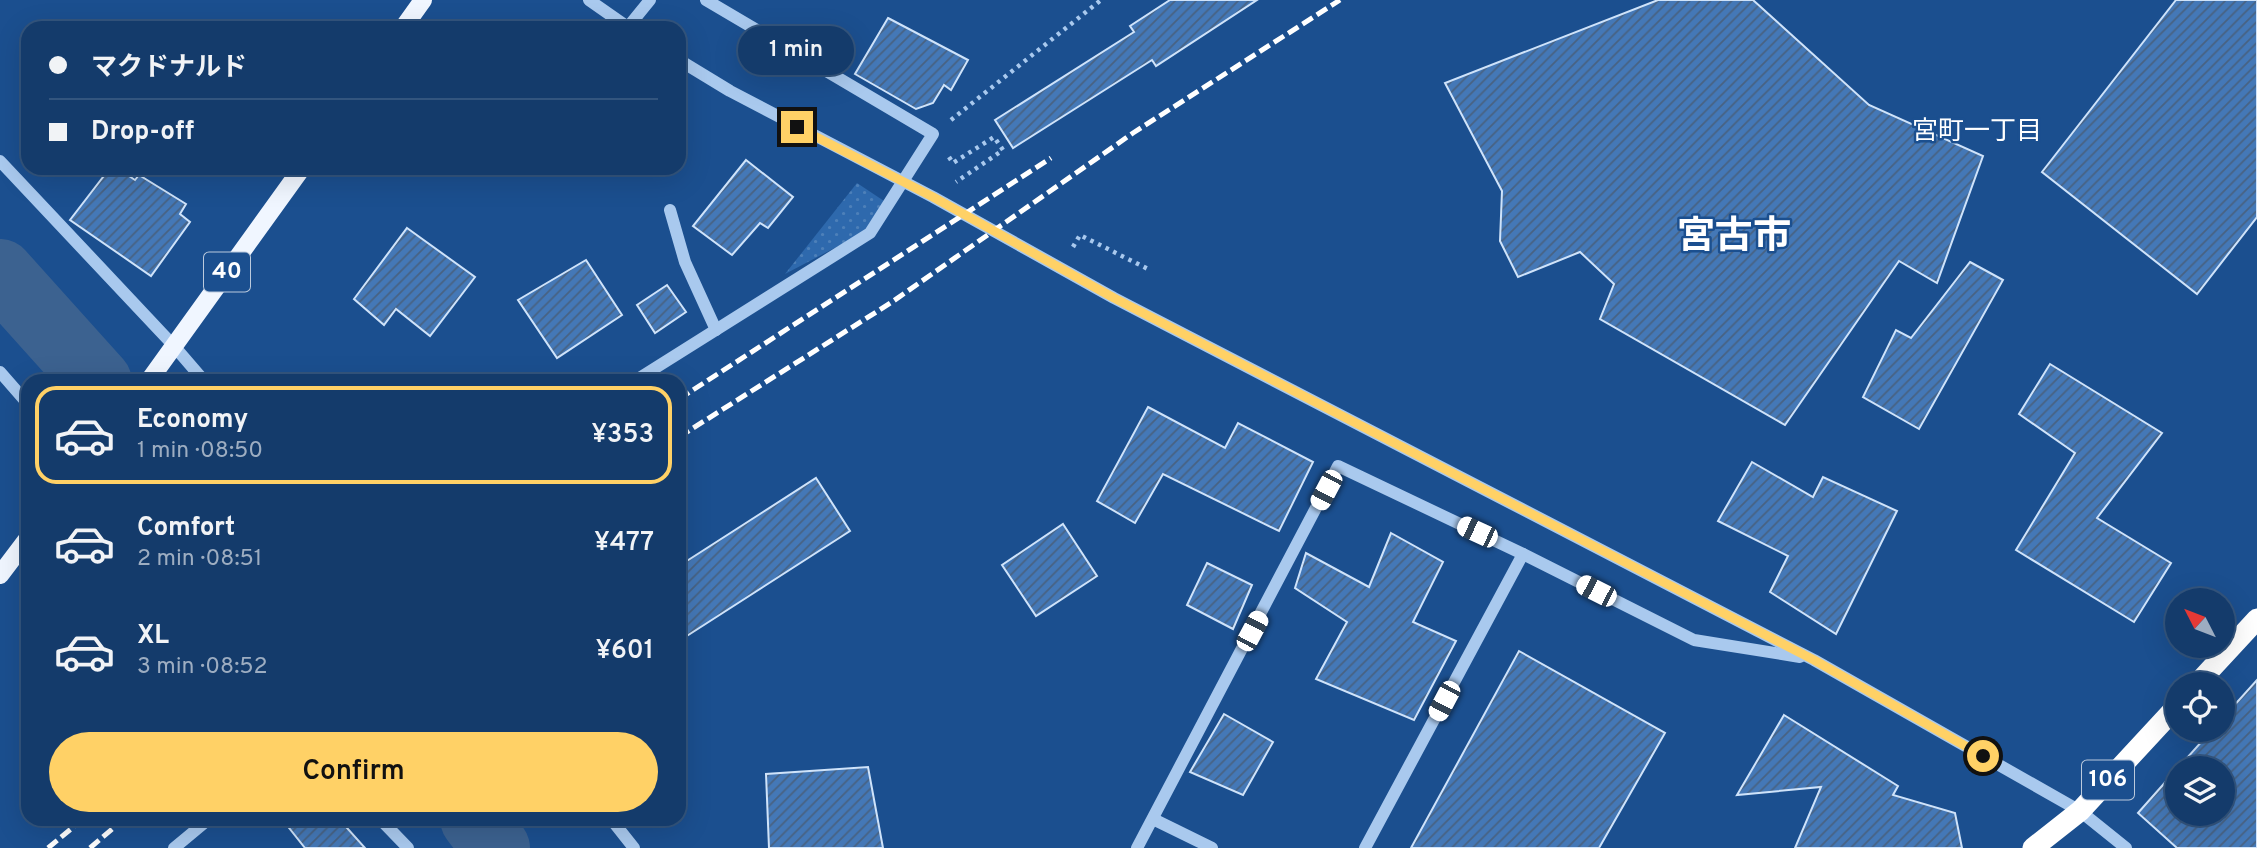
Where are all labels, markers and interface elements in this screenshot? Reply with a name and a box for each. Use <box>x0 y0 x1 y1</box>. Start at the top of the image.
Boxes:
callout: 1 min <box>739 25 855 74</box>
text: 1 min <box>769 36 823 65</box>
text: マクドナルド <box>91 52 247 85</box>
route end <box>781 111 813 143</box>
text: Drop-off <box>91 116 194 149</box>
district label: 宮町一丁目 <box>1912 116 2042 149</box>
district label: 宮古市 <box>1677 214 1791 263</box>
road number: 40 <box>204 252 250 292</box>
icon: car <box>53 404 116 467</box>
text: Economy <box>137 404 248 437</box>
text: ¥353 <box>591 419 654 452</box>
text: 1 min · 08:50 <box>137 437 263 466</box>
car <box>1307 467 1346 513</box>
icon: car <box>53 512 116 575</box>
text: Comfort <box>137 512 235 545</box>
car <box>1454 514 1501 550</box>
text: ¥477 <box>594 527 654 560</box>
text: 2 min · 08:51 <box>137 545 262 574</box>
car <box>1573 572 1620 610</box>
north arrow <box>2165 588 2235 658</box>
map controls <box>2165 588 2235 826</box>
car <box>1233 608 1272 654</box>
icon: car <box>53 620 116 683</box>
text: XL <box>137 620 169 653</box>
text: ¥601 <box>596 635 654 668</box>
text: 3 min · 08:52 <box>137 653 268 682</box>
button: locate <box>2165 672 2235 742</box>
car <box>1425 678 1464 724</box>
button: Confirm <box>49 732 658 812</box>
route start <box>1967 740 1999 772</box>
button: layers <box>2165 756 2235 826</box>
road number: 106 <box>2082 760 2134 800</box>

